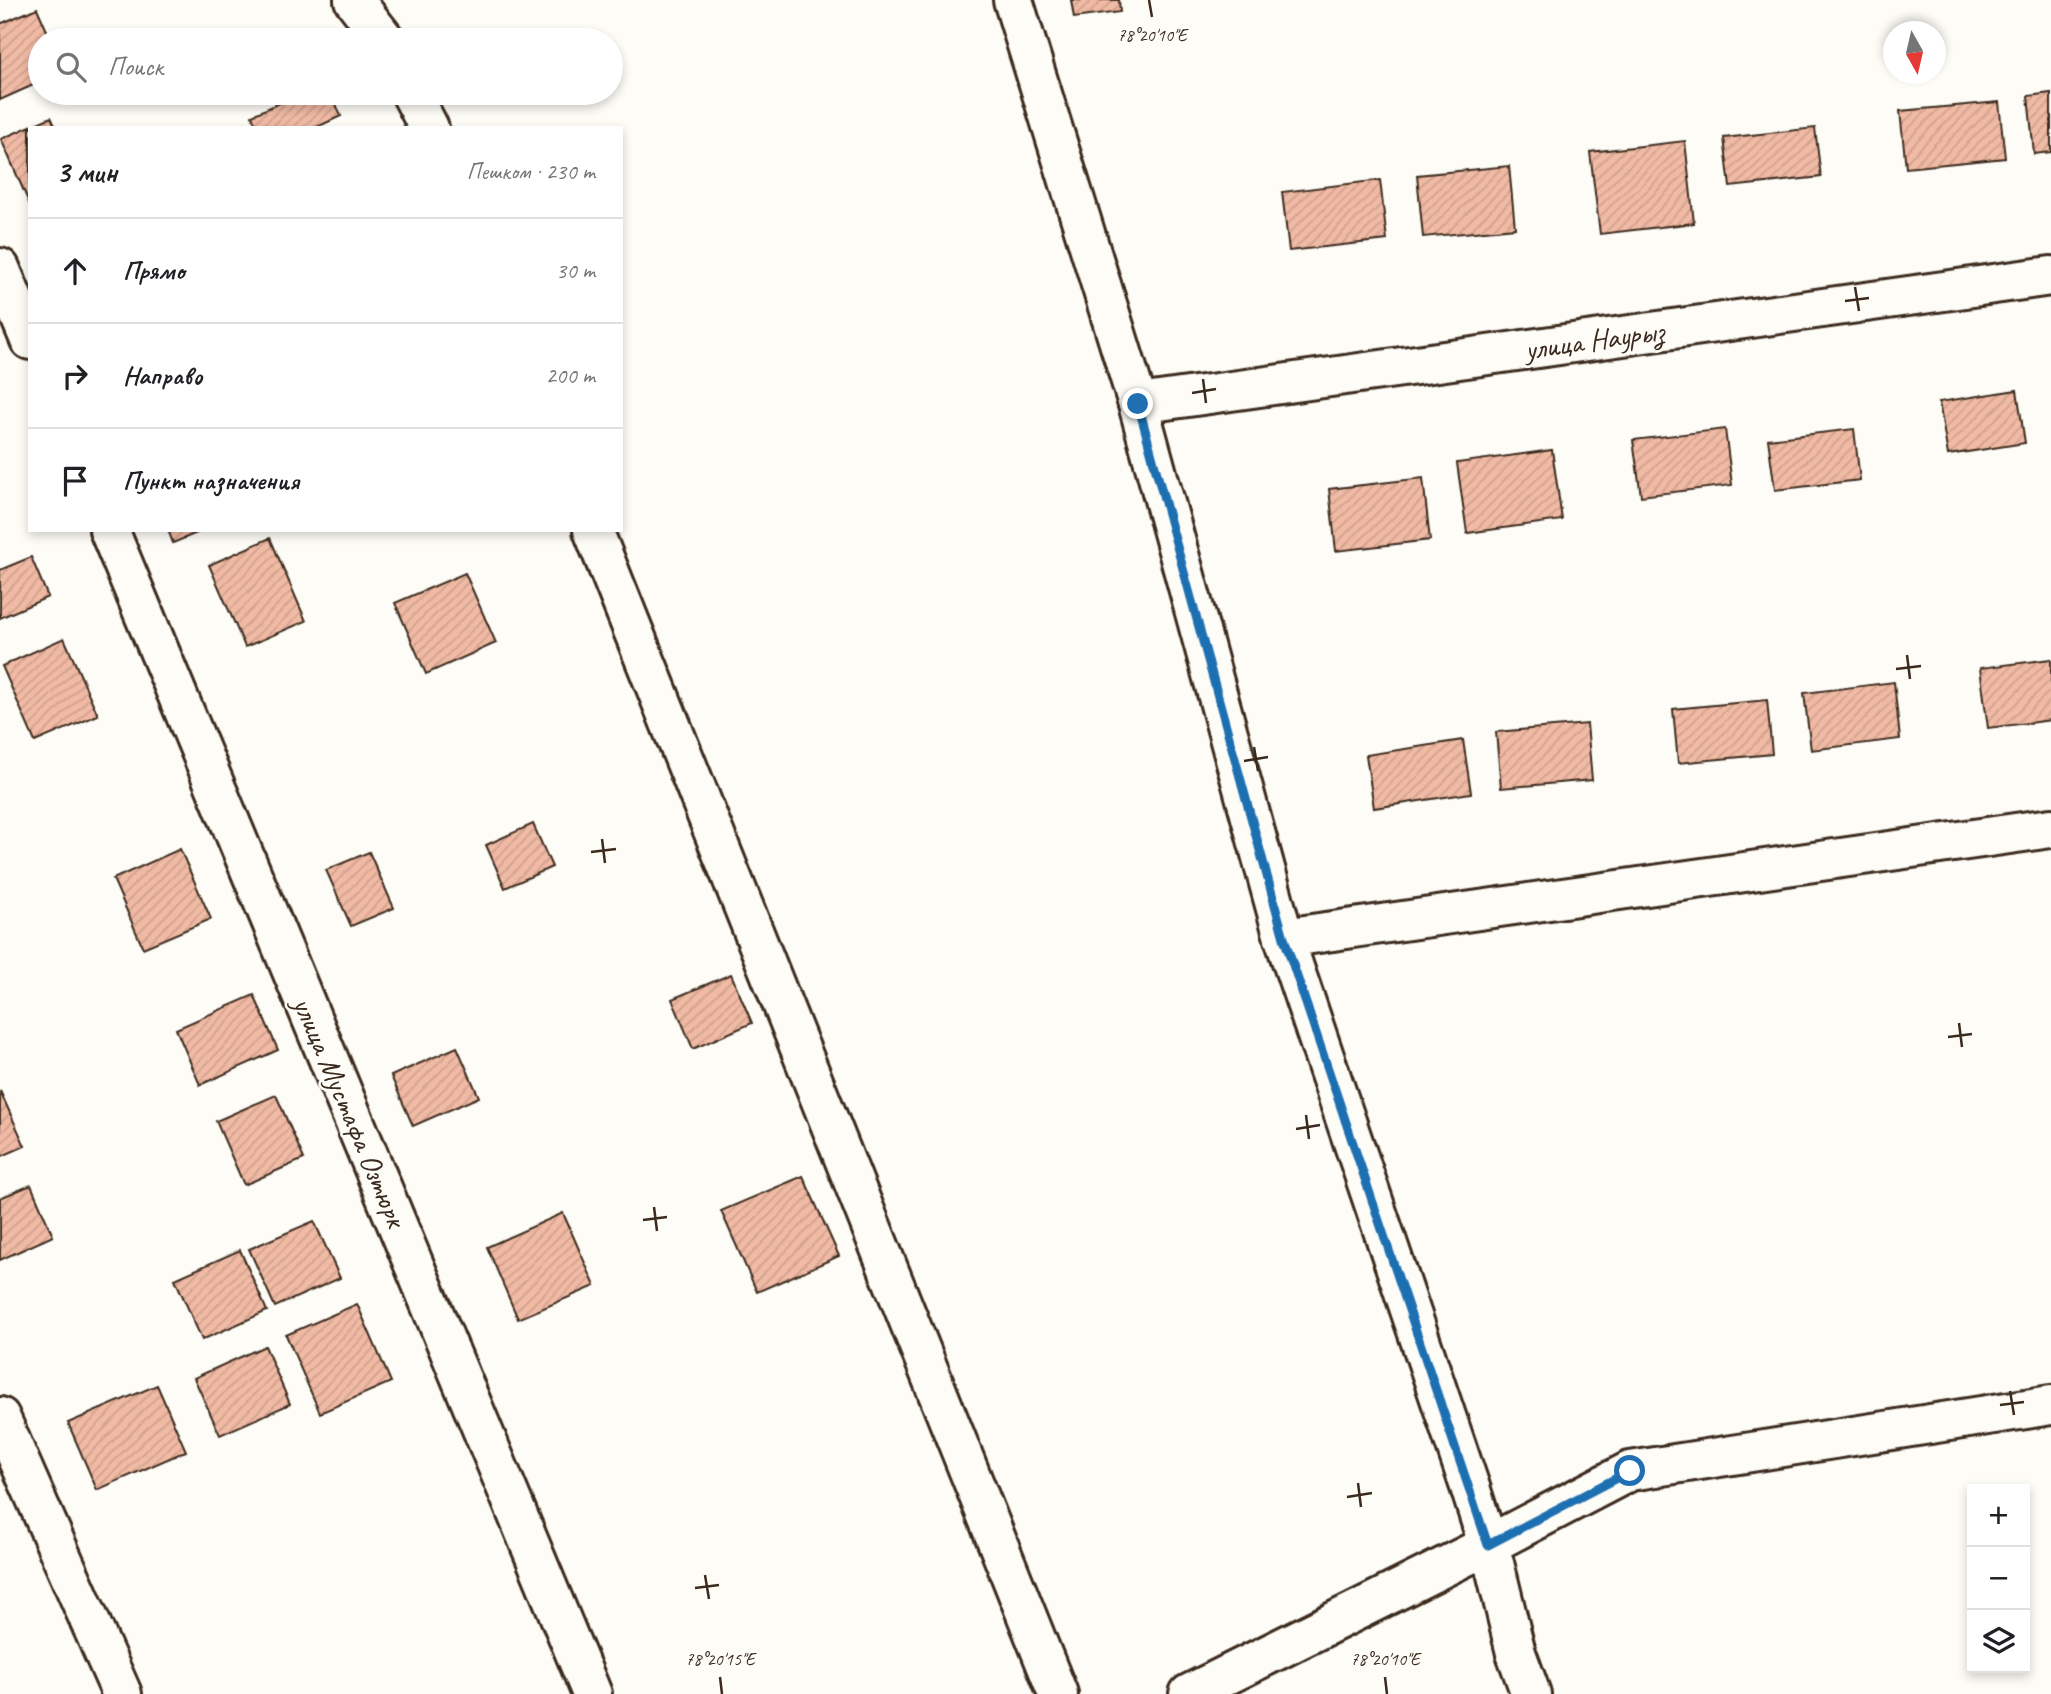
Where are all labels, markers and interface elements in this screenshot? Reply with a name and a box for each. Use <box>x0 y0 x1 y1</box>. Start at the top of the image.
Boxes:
north arrow <box>1883 21 1946 84</box>
text: 78°20'10"E <box>1117 24 1189 46</box>
search box <box>28 28 623 105</box>
icon: search <box>52 48 90 86</box>
text: Поиск <box>108 50 163 83</box>
text: 3 мин <box>56 153 117 191</box>
text: Пешком · 230 m <box>467 157 595 186</box>
icon: ahead <box>56 252 94 290</box>
text: Прямо <box>123 254 185 287</box>
text: 30 m <box>556 256 595 285</box>
street label: улица Наурыз <box>1520 311 1669 369</box>
icon: right <box>56 357 94 395</box>
text: Направо <box>123 359 202 392</box>
text: 200 m <box>546 361 595 390</box>
route end <box>1122 388 1153 419</box>
icon: arrive <box>56 462 94 500</box>
text: Пункт назначения <box>123 464 299 497</box>
street label: улица Мустафа Озтюрк <box>284 989 416 1235</box>
route start <box>1614 1455 1645 1486</box>
map controls <box>1967 1484 2030 1673</box>
button: + <box>1967 1484 2030 1547</box>
button: − <box>1967 1547 2030 1610</box>
button: layers <box>1967 1610 2030 1673</box>
text: 78°20'15"E <box>685 1648 757 1670</box>
text: 78°20'10"E <box>1350 1648 1422 1670</box>

